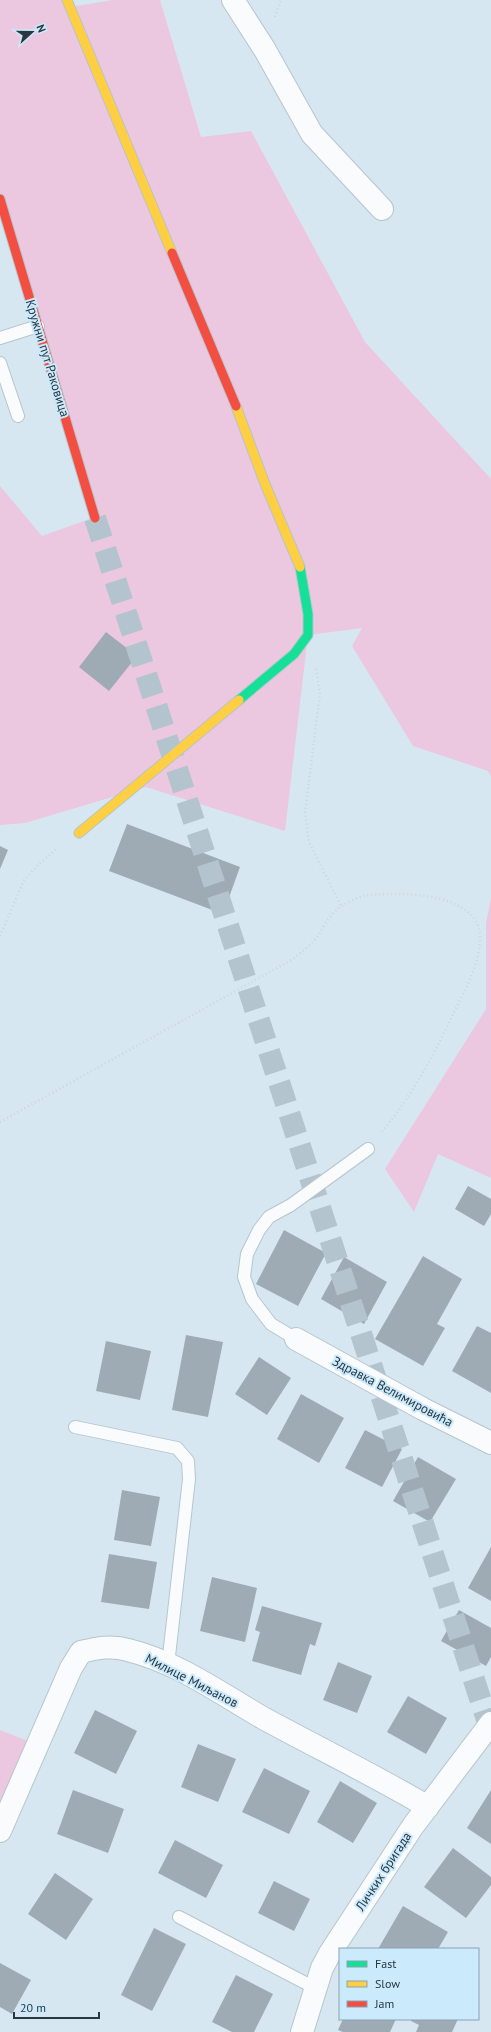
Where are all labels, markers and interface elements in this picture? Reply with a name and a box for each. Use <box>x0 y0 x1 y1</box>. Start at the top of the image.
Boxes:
north arrow <box>12 12 52 52</box>
text: N <box>34 23 49 34</box>
street label: Кружни пут Раковица <box>22 297 73 419</box>
street label: Здравка Велимировића <box>329 1352 456 1430</box>
street label: Милице Миљанов <box>142 1650 241 1711</box>
street label: Личких бригада <box>351 1829 415 1915</box>
legend <box>339 1948 479 2020</box>
text: Fast <box>375 1956 396 1971</box>
text: Slow <box>375 1976 400 1991</box>
scale bar <box>14 1994 99 2020</box>
text: Jam <box>374 1996 394 2011</box>
text: 20 m <box>20 2000 46 2015</box>

